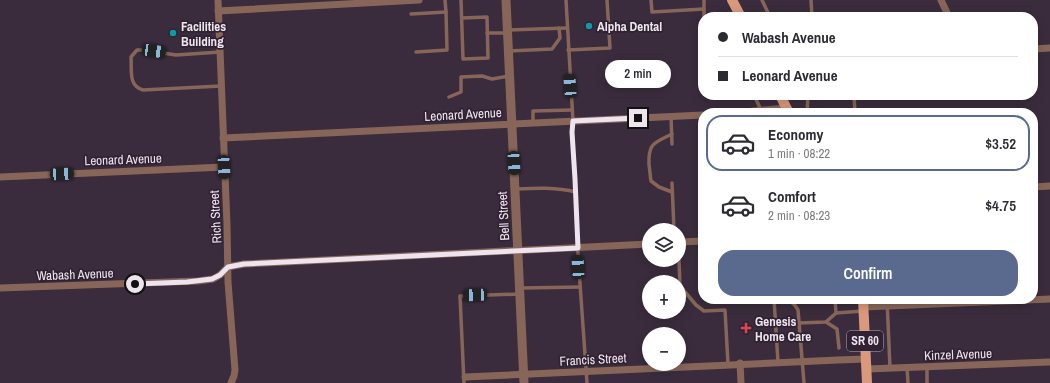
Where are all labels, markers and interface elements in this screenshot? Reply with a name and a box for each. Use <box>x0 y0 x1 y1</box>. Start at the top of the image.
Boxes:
place label: Facilities Building <box>181 18 226 50</box>
place label: Alpha Dental <box>597 18 662 35</box>
marker: Alpha Dental <box>584 21 594 31</box>
text: Wabash Avenue <box>742 27 836 48</box>
marker: Facilities Building <box>168 28 178 38</box>
car <box>141 43 167 59</box>
callout: 2 min <box>605 60 671 88</box>
text: 2 min <box>624 65 652 82</box>
text: Leonard Avenue <box>742 65 837 86</box>
car <box>563 74 577 98</box>
street label: Leonard Avenue <box>424 104 502 125</box>
route end <box>629 109 647 127</box>
text: Economy <box>768 124 823 145</box>
icon: car <box>720 125 756 161</box>
text: $3.52 <box>985 133 1016 154</box>
text: 1 min · 08:22 <box>768 145 830 162</box>
street label: Leonard Avenue <box>84 150 162 169</box>
car <box>507 151 521 175</box>
car <box>217 155 231 179</box>
car <box>50 167 74 181</box>
text: Comfort <box>768 186 816 207</box>
icon: car <box>720 187 756 223</box>
street label: Rich Street <box>206 190 225 244</box>
street label: Bell Street <box>494 191 513 241</box>
text: $4.75 <box>985 195 1016 216</box>
text: 2 min · 08:23 <box>768 207 830 224</box>
map controls <box>642 223 686 371</box>
button: layers <box>642 223 686 267</box>
button: Confirm <box>718 250 1018 296</box>
car <box>571 255 585 279</box>
street label: Wabash Avenue <box>36 265 114 284</box>
route start <box>126 275 144 293</box>
button: + <box>642 275 686 319</box>
car <box>463 289 487 301</box>
place label: Genesis Home Care <box>755 313 811 345</box>
marker: Genesis Home Care <box>740 322 752 334</box>
button: − <box>642 327 686 371</box>
road number: SR 60 <box>847 331 883 351</box>
street label: Kinzel Avenue <box>924 345 992 364</box>
street label: Francis Street <box>559 349 627 370</box>

